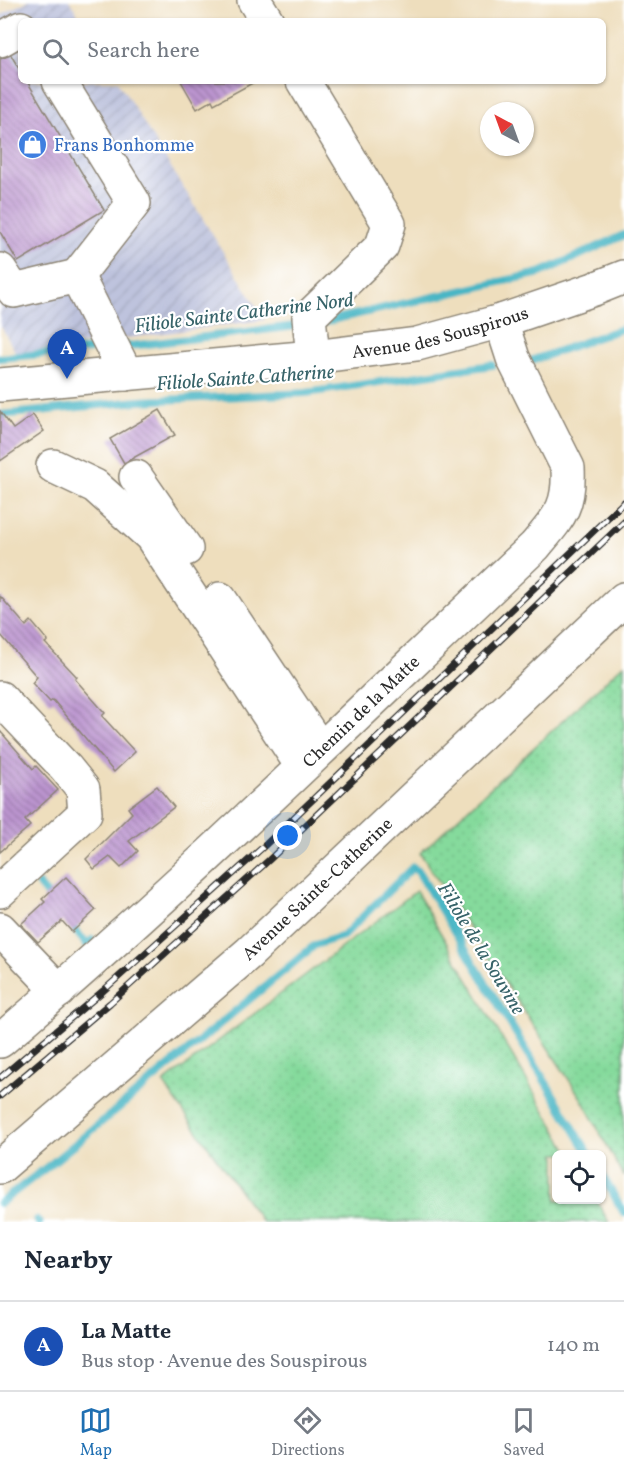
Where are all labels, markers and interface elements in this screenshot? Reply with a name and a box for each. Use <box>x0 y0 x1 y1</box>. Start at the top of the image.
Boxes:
search box <box>18 18 606 84</box>
icon: search <box>39 35 72 68</box>
text: Search here <box>87 36 200 67</box>
north arrow <box>480 102 534 156</box>
shop icon: Frans Bonhomme <box>17 129 49 161</box>
place label: Frans Bonhomme <box>54 134 194 159</box>
water label: Filiole Sainte Catherine Nord <box>133 287 356 341</box>
street label: Avenue des Souspirous <box>351 301 532 366</box>
pin: A <box>48 330 86 379</box>
water label: Filiole Sainte Catherine <box>155 359 336 399</box>
street label: Chemin de la Matte <box>298 651 426 774</box>
street label: Avenue Sainte-Catherine <box>237 813 399 967</box>
your location <box>273 821 302 850</box>
water label: Filiole de la Souvine <box>430 878 531 1021</box>
map controls <box>552 1150 606 1204</box>
button: locate <box>552 1150 606 1204</box>
text: Nearby <box>24 1243 113 1279</box>
text: La Matte <box>81 1317 171 1348</box>
text: A <box>36 1332 51 1360</box>
text: 140 m <box>547 1332 600 1360</box>
text: Bus stop · Avenue des Souspirous <box>81 1348 367 1376</box>
tab: Map <box>79 1404 112 1462</box>
tab: Directions <box>271 1404 345 1462</box>
tab: Saved <box>503 1404 545 1462</box>

